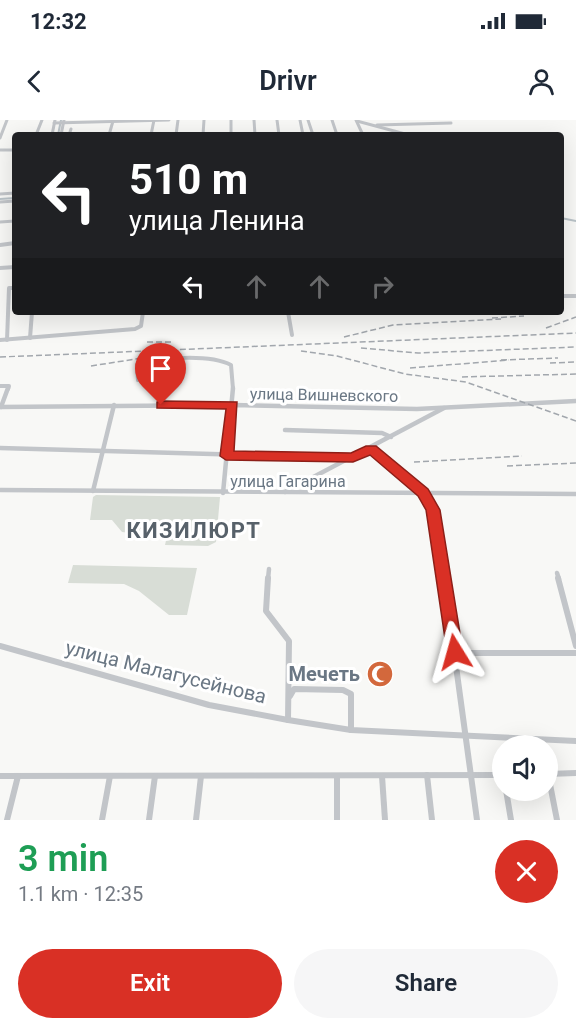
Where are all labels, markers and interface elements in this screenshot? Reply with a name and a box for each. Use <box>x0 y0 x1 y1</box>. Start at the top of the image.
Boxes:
text: 12:32 <box>30 9 87 34</box>
icon: back <box>18 65 51 98</box>
text: Drivr <box>259 65 317 97</box>
icon: person <box>525 65 558 98</box>
text: 510 m <box>129 155 248 204</box>
icon: left <box>30 156 108 234</box>
text: улица Ленина <box>129 205 305 237</box>
icon: left <box>177 270 210 303</box>
icon: ahead <box>240 270 273 303</box>
icon: ahead <box>303 270 336 303</box>
icon: right <box>366 270 399 303</box>
pin <box>135 343 186 405</box>
icon: arrive <box>144 352 177 385</box>
street label: улица Вишневского <box>250 384 398 406</box>
street label: улица Гагарина <box>230 472 346 491</box>
district label: КИЗИЛЮРТ <box>127 518 261 543</box>
position arrow <box>423 620 487 684</box>
street label: улица Малагусейнова <box>63 635 269 709</box>
mosque icon: Мечеть <box>365 659 395 689</box>
place label: Мечеть <box>289 662 360 686</box>
map controls <box>492 735 558 801</box>
button: sound <box>492 735 558 801</box>
text: 3 min <box>18 838 108 880</box>
button: close <box>495 840 558 903</box>
text: 1.1 km · 12:35 <box>18 882 143 906</box>
button: Exit <box>18 949 282 1018</box>
button: Share <box>294 949 558 1018</box>

